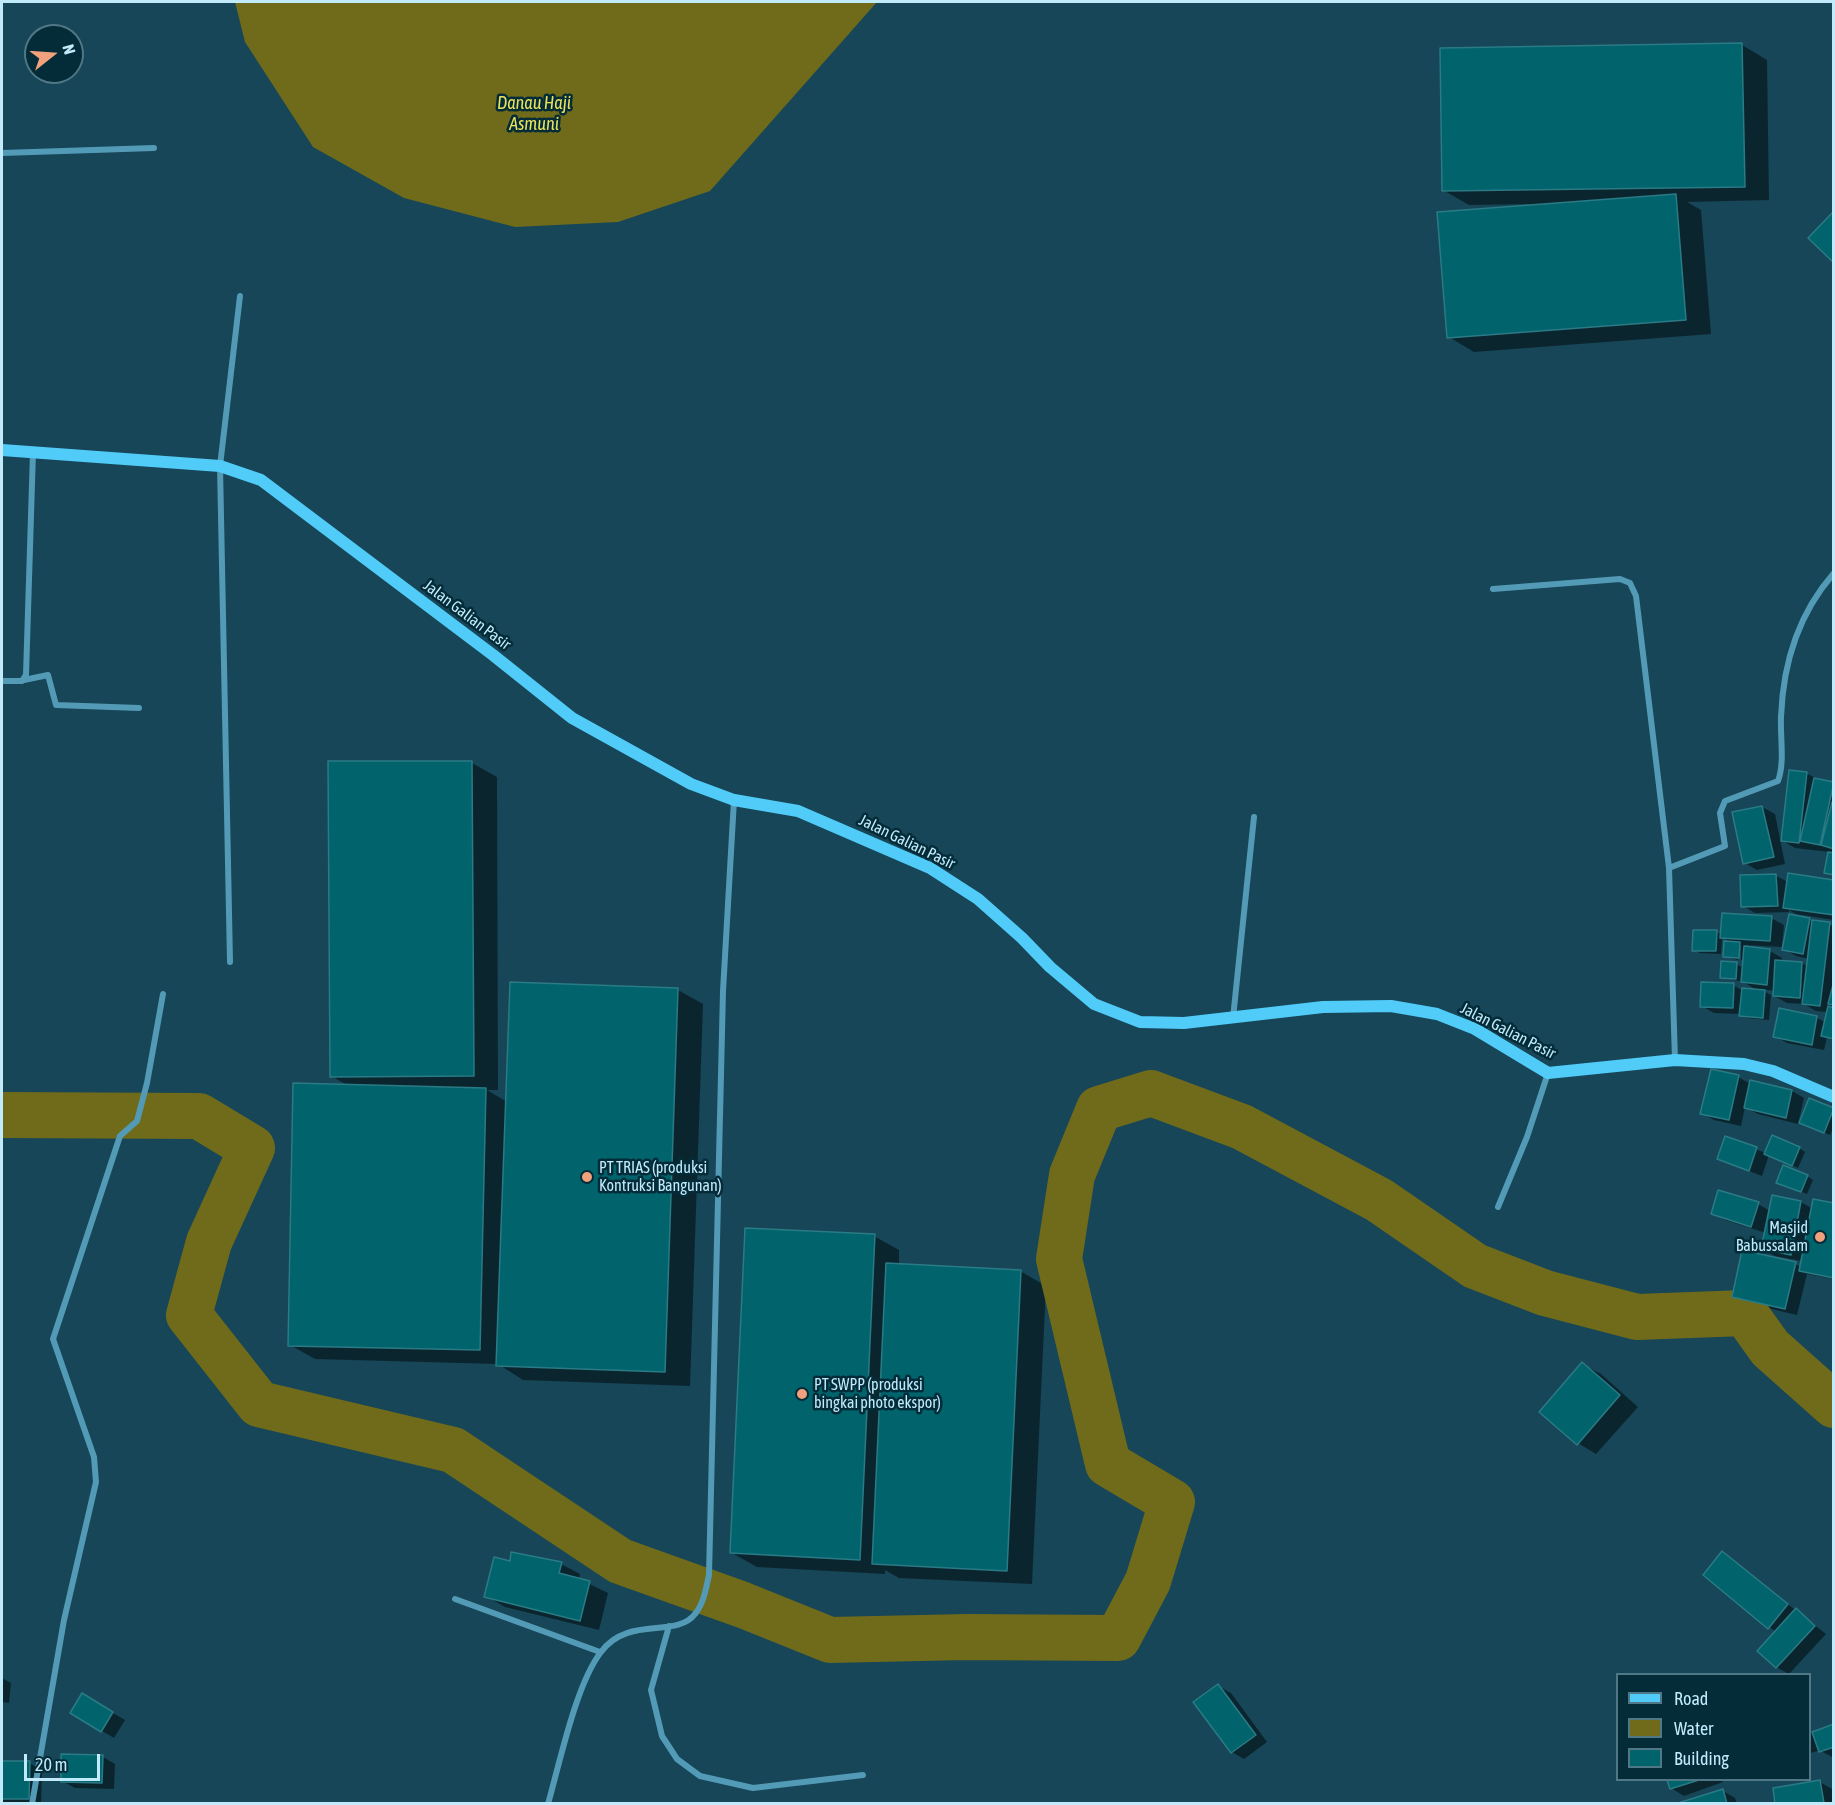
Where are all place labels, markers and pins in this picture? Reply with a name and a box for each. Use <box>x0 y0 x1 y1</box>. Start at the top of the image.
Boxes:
place label: PT TRIAS (produksi Kontruksi Bangunan) <box>599 1158 722 1196</box>
marker: PT TRIAS (produksi Kontruksi Bangunan) <box>580 1170 594 1184</box>
place label: Masjid Babussalam <box>1736 1218 1808 1256</box>
marker: Masjid Babussalam <box>1813 1230 1827 1244</box>
place label: PT SWPP (produksi bingkai photo ekspor) <box>814 1375 941 1413</box>
marker: PT SWPP (produksi bingkai photo ekspor) <box>795 1387 809 1401</box>

